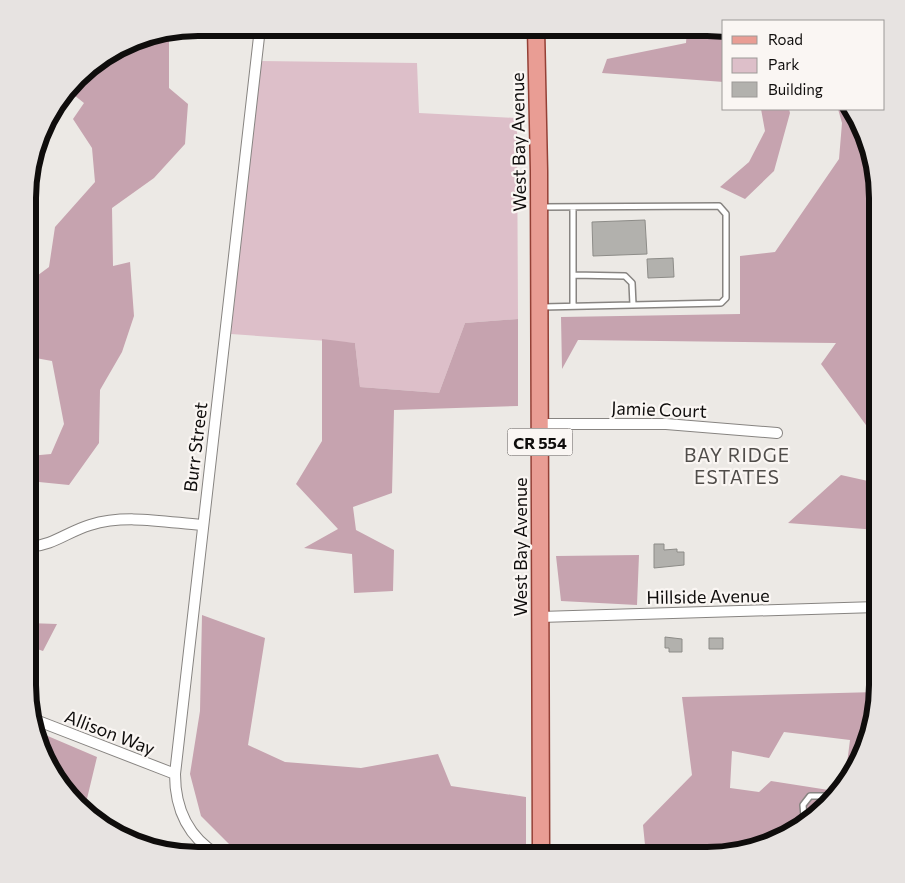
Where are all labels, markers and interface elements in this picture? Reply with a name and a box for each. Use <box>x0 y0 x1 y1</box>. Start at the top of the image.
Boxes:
legend <box>722 20 885 110</box>
text: Road <box>768 30 803 48</box>
text: Park <box>768 55 799 73</box>
street label: West Bay Avenue <box>506 72 530 212</box>
text: Building <box>768 80 823 98</box>
street label: Jamie Court <box>611 396 707 422</box>
street label: Burr Street <box>179 401 211 493</box>
road number: CR 554 <box>508 428 572 456</box>
district label: BAY RIDGE ESTATES <box>684 443 790 488</box>
street label: West Bay Avenue <box>509 477 531 617</box>
street label: Hillside Avenue <box>646 584 770 608</box>
street label: Allison Way <box>62 705 158 759</box>

